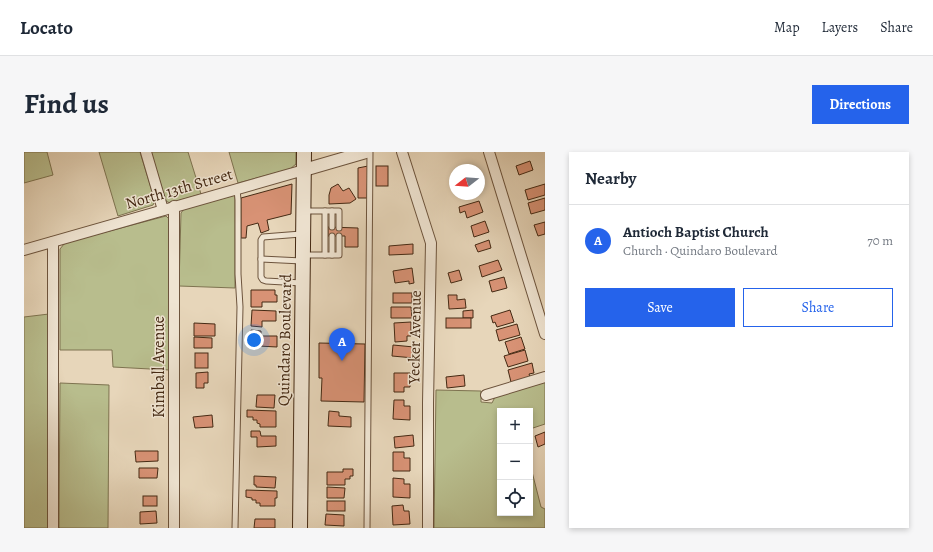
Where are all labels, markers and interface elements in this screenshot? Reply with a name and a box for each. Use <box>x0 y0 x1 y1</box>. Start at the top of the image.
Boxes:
text: Locato <box>20 15 73 41</box>
text: Map <box>774 18 800 37</box>
text: Layers <box>822 18 858 37</box>
text: Share <box>880 18 913 37</box>
text: Find us <box>24 85 109 123</box>
button: Directions <box>812 85 909 124</box>
street label: North 13th Street <box>123 163 235 215</box>
north arrow <box>449 164 485 200</box>
text: Nearby <box>585 167 636 190</box>
text: Antioch Baptist Church <box>623 222 769 242</box>
text: A <box>594 232 602 249</box>
text: 70 m <box>867 232 893 249</box>
text: Church · Quindaro Boulevard <box>623 242 778 259</box>
street label: Quindaro Boulevard <box>273 273 297 406</box>
button: Save <box>585 288 735 327</box>
button: Share <box>743 288 893 327</box>
street label: Yecker Avenue <box>403 290 427 385</box>
street label: Kimball Avenue <box>148 316 170 418</box>
pin: A <box>329 328 355 361</box>
your location <box>244 330 264 350</box>
map controls <box>497 408 533 516</box>
button: + <box>497 408 533 444</box>
button: − <box>497 444 533 480</box>
button: locate <box>497 480 533 516</box>

